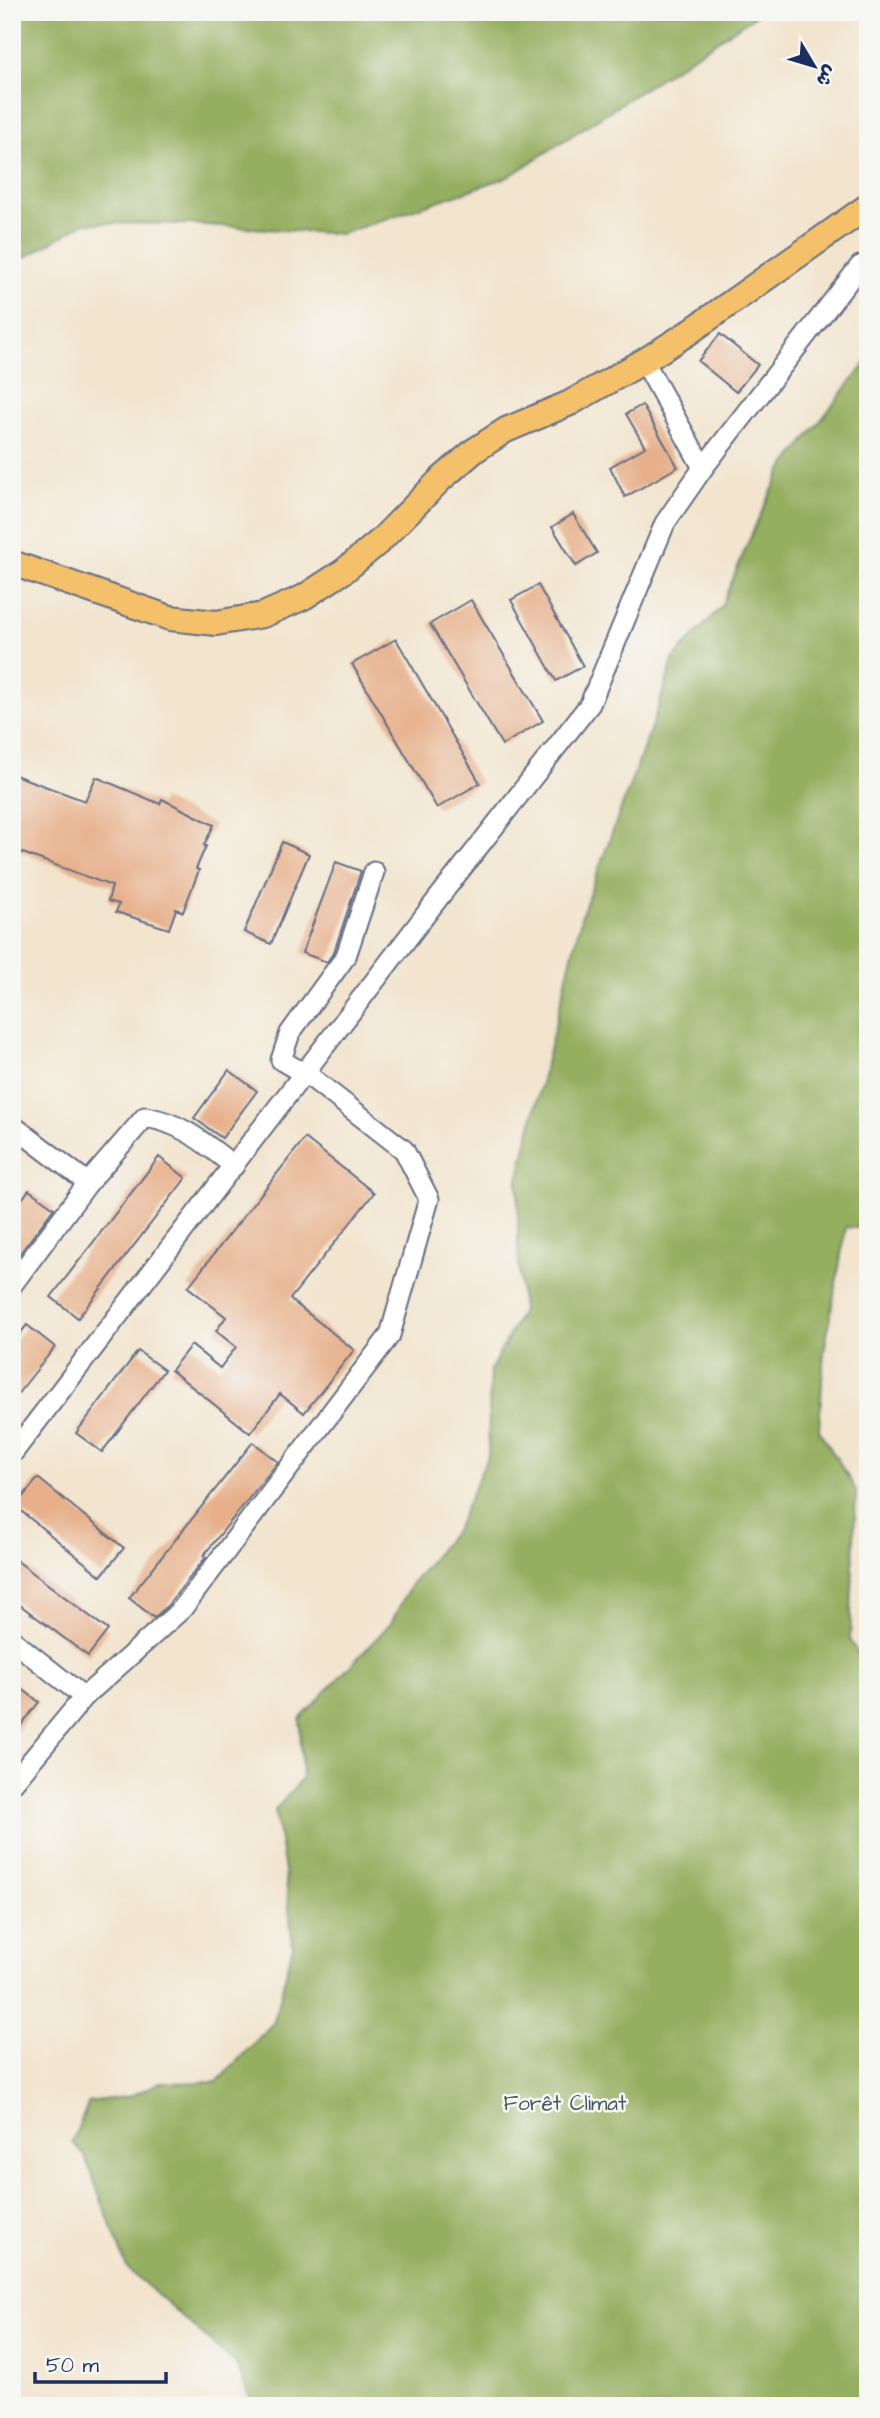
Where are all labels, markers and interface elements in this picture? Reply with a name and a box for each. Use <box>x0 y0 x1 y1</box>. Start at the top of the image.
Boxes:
north arrow <box>778 32 848 102</box>
text: ش <box>809 59 843 92</box>
park label: Forêt Climat <box>503 2089 627 2118</box>
scale bar <box>35 2341 166 2385</box>
text: 50 m <box>46 2351 100 2380</box>

